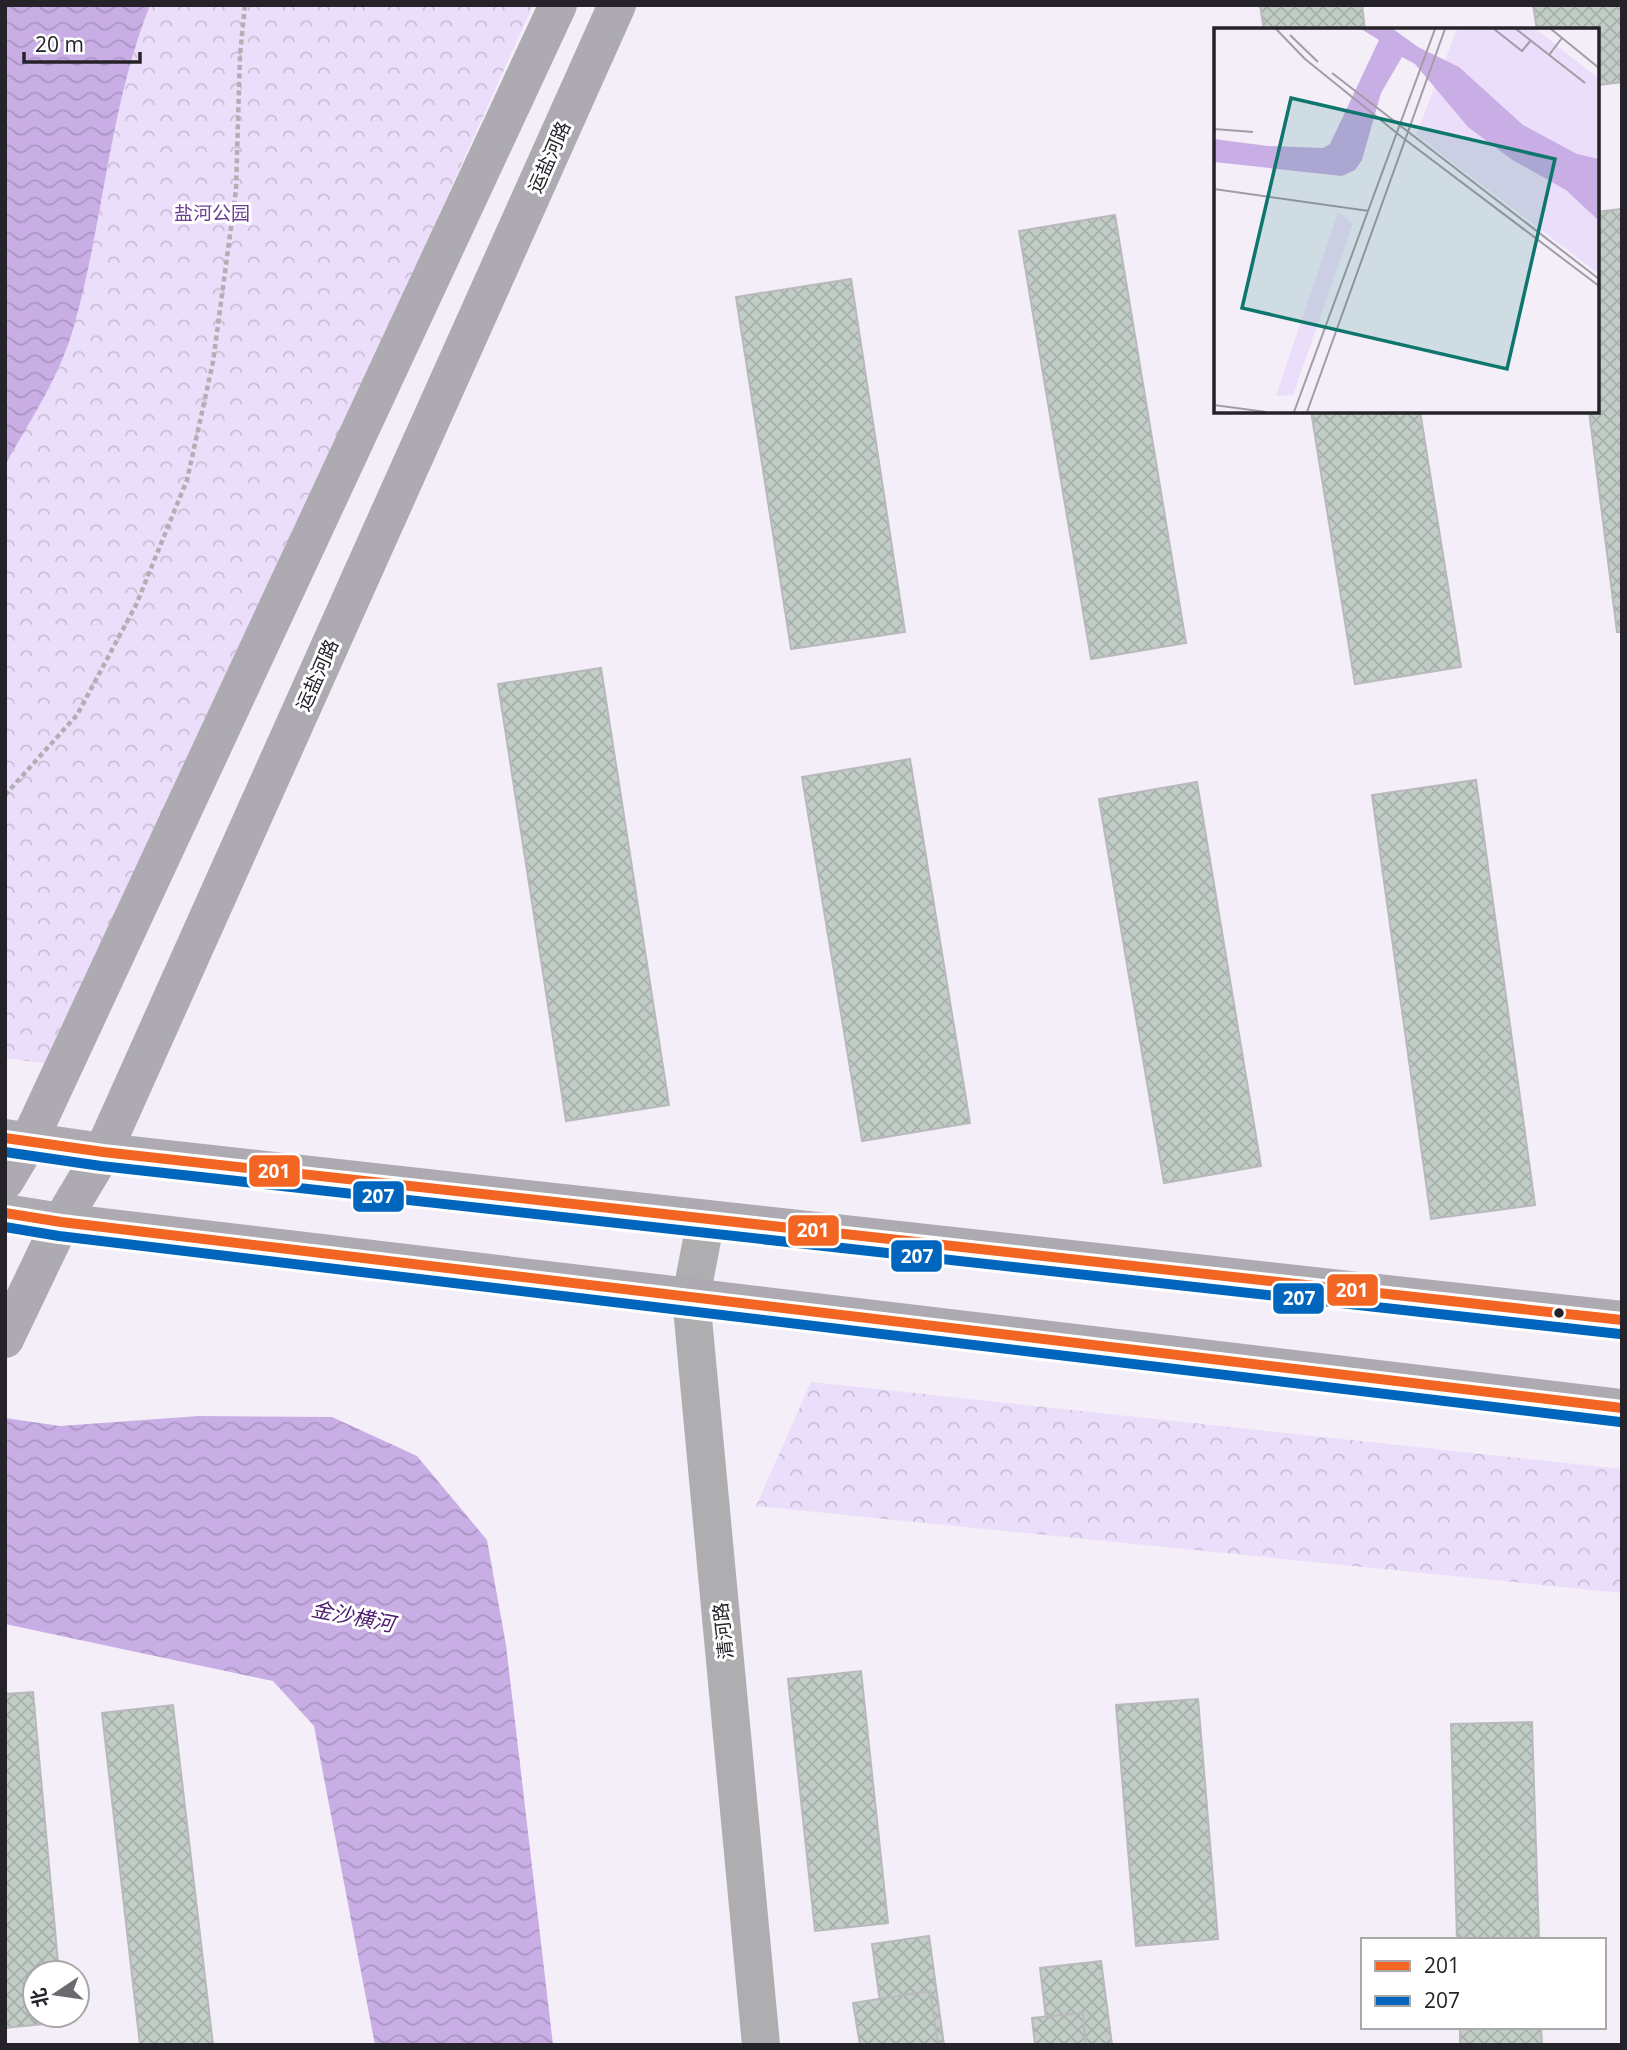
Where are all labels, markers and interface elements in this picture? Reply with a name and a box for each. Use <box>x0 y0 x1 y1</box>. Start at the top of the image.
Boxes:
scale bar <box>24 21 140 65</box>
inset map <box>1214 28 1599 413</box>
text: 20 m <box>35 30 84 58</box>
street label: 运盐河路 <box>522 117 576 197</box>
park label: 盐河公园 <box>174 200 250 226</box>
street label: 运盐河路 <box>290 635 344 715</box>
line badge: 201 <box>248 1154 301 1188</box>
text: 201 <box>258 1158 290 1184</box>
line badge: 207 <box>352 1180 405 1213</box>
text: 207 <box>362 1183 394 1209</box>
line badge: 201 <box>787 1214 840 1247</box>
text: 201 <box>797 1217 829 1243</box>
line badge: 207 <box>890 1239 943 1273</box>
text: 207 <box>901 1243 933 1269</box>
line badge: 201 <box>1326 1273 1379 1307</box>
text: 201 <box>1336 1277 1368 1303</box>
line badge: 207 <box>1272 1282 1325 1315</box>
text: 207 <box>1283 1285 1315 1311</box>
unlabelled marker <box>1552 1306 1566 1320</box>
water label: 金沙横河 <box>309 1594 401 1639</box>
street label: 清河路 <box>707 1601 739 1661</box>
legend <box>1361 1938 1606 2029</box>
text: 201 <box>1424 1951 1460 1979</box>
north arrow <box>21 1959 91 2029</box>
text: 北 <box>25 1986 54 2010</box>
text: 207 <box>1424 1986 1460 2014</box>

